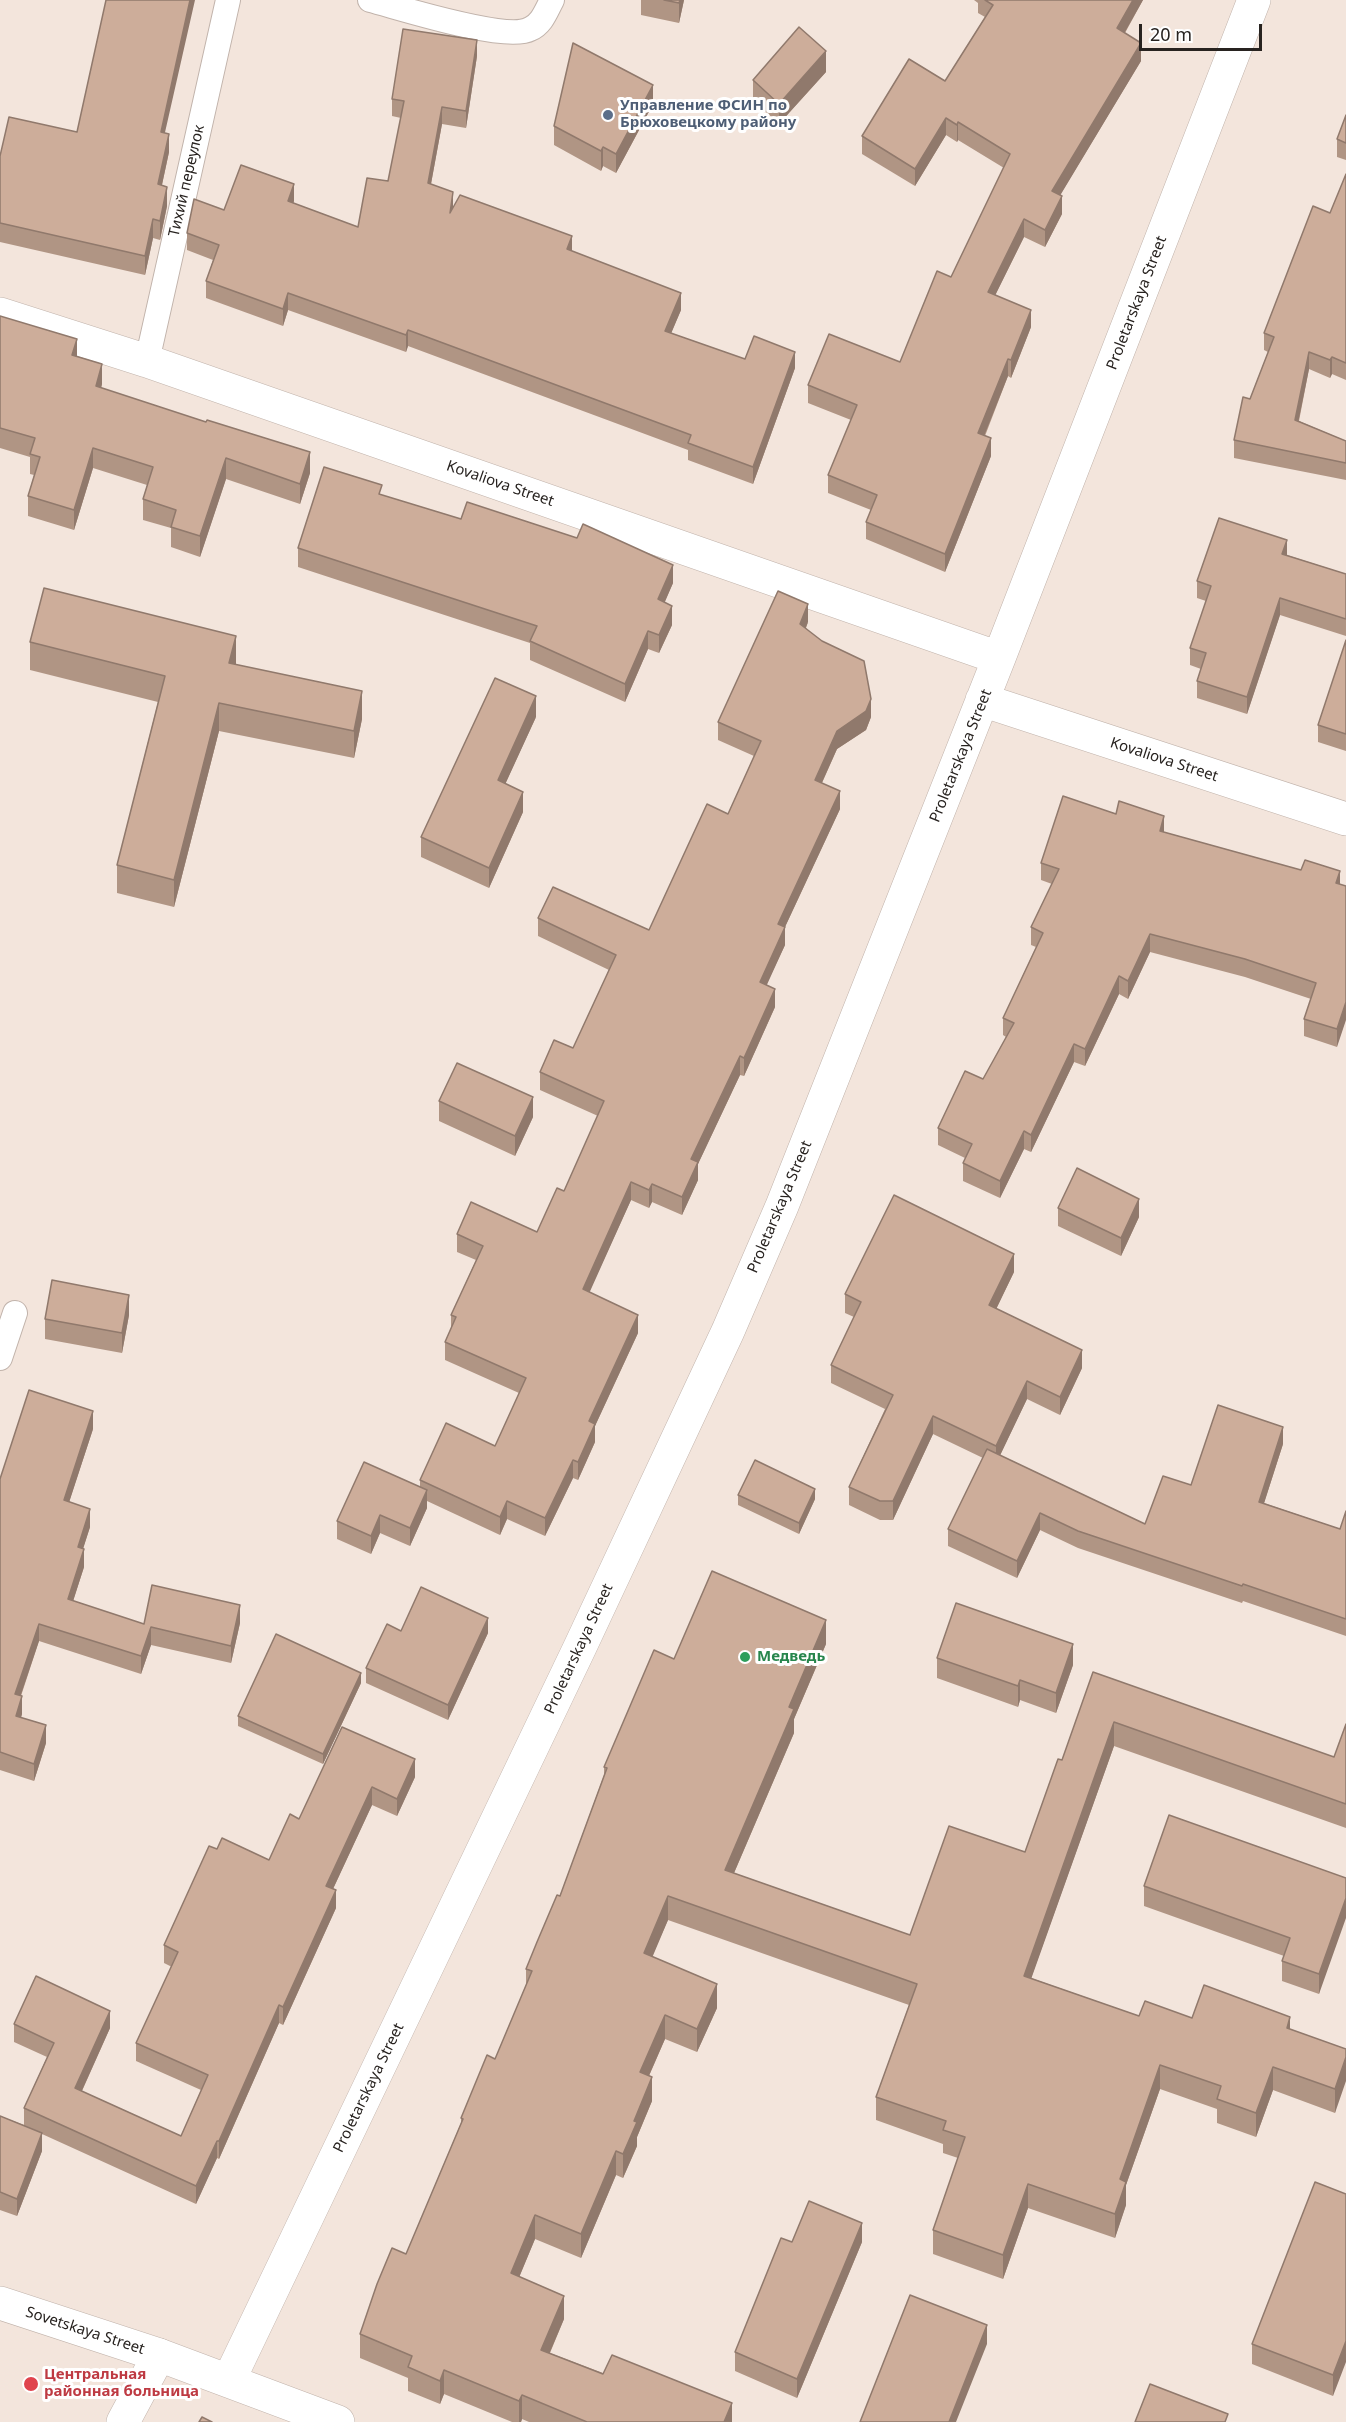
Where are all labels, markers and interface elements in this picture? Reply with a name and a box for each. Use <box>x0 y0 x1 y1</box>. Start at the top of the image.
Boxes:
scale bar <box>1142 12 1265 50</box>
text: 20 m <box>1150 22 1192 46</box>
place label: Управление ФСИН по Брюховецкому району <box>620 97 796 132</box>
marker: Управление ФСИН по Брюховецкому району <box>601 108 615 122</box>
street label: Тихий переулок <box>165 123 209 239</box>
street label: Proletarskaya Street <box>1103 234 1171 372</box>
street label: Kovaliova Street <box>444 457 556 511</box>
street label: Proletarskaya Street <box>926 687 996 825</box>
street label: Kovaliova Street <box>1108 734 1220 786</box>
street label: Proletarskaya Street <box>744 1138 816 1276</box>
street label: Proletarskaya Street <box>541 1581 617 1717</box>
place label: Медведь <box>757 1648 825 1666</box>
marker: Медведь <box>738 1650 752 1664</box>
street label: Proletarskaya Street <box>330 2020 408 2156</box>
street label: Sovetskaya Street <box>23 2303 147 2359</box>
place label: Центральная районная больница <box>44 2366 199 2401</box>
marker: Центральная районная больница <box>22 2375 40 2393</box>

